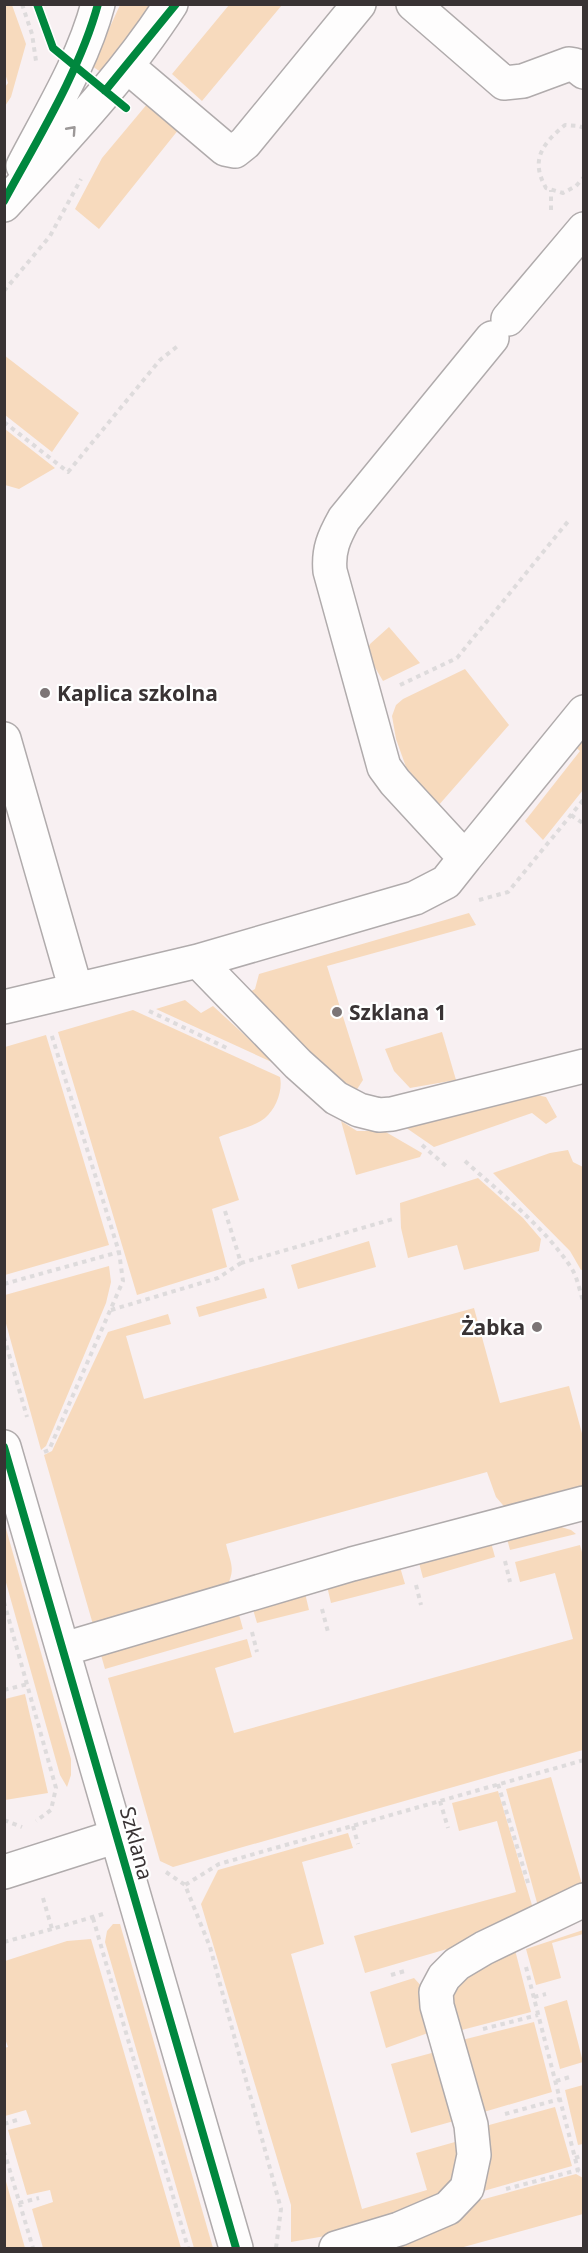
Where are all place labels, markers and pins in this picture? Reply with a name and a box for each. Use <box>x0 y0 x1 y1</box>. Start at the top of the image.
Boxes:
place label: Kaplica szkolna <box>57 679 218 707</box>
marker: Kaplica szkolna <box>38 686 52 700</box>
place label: Szklana 1 <box>349 998 446 1026</box>
marker: Szklana 1 <box>330 1005 344 1019</box>
place label: Żabka <box>461 1313 525 1341</box>
marker: Żabka <box>530 1320 544 1334</box>

